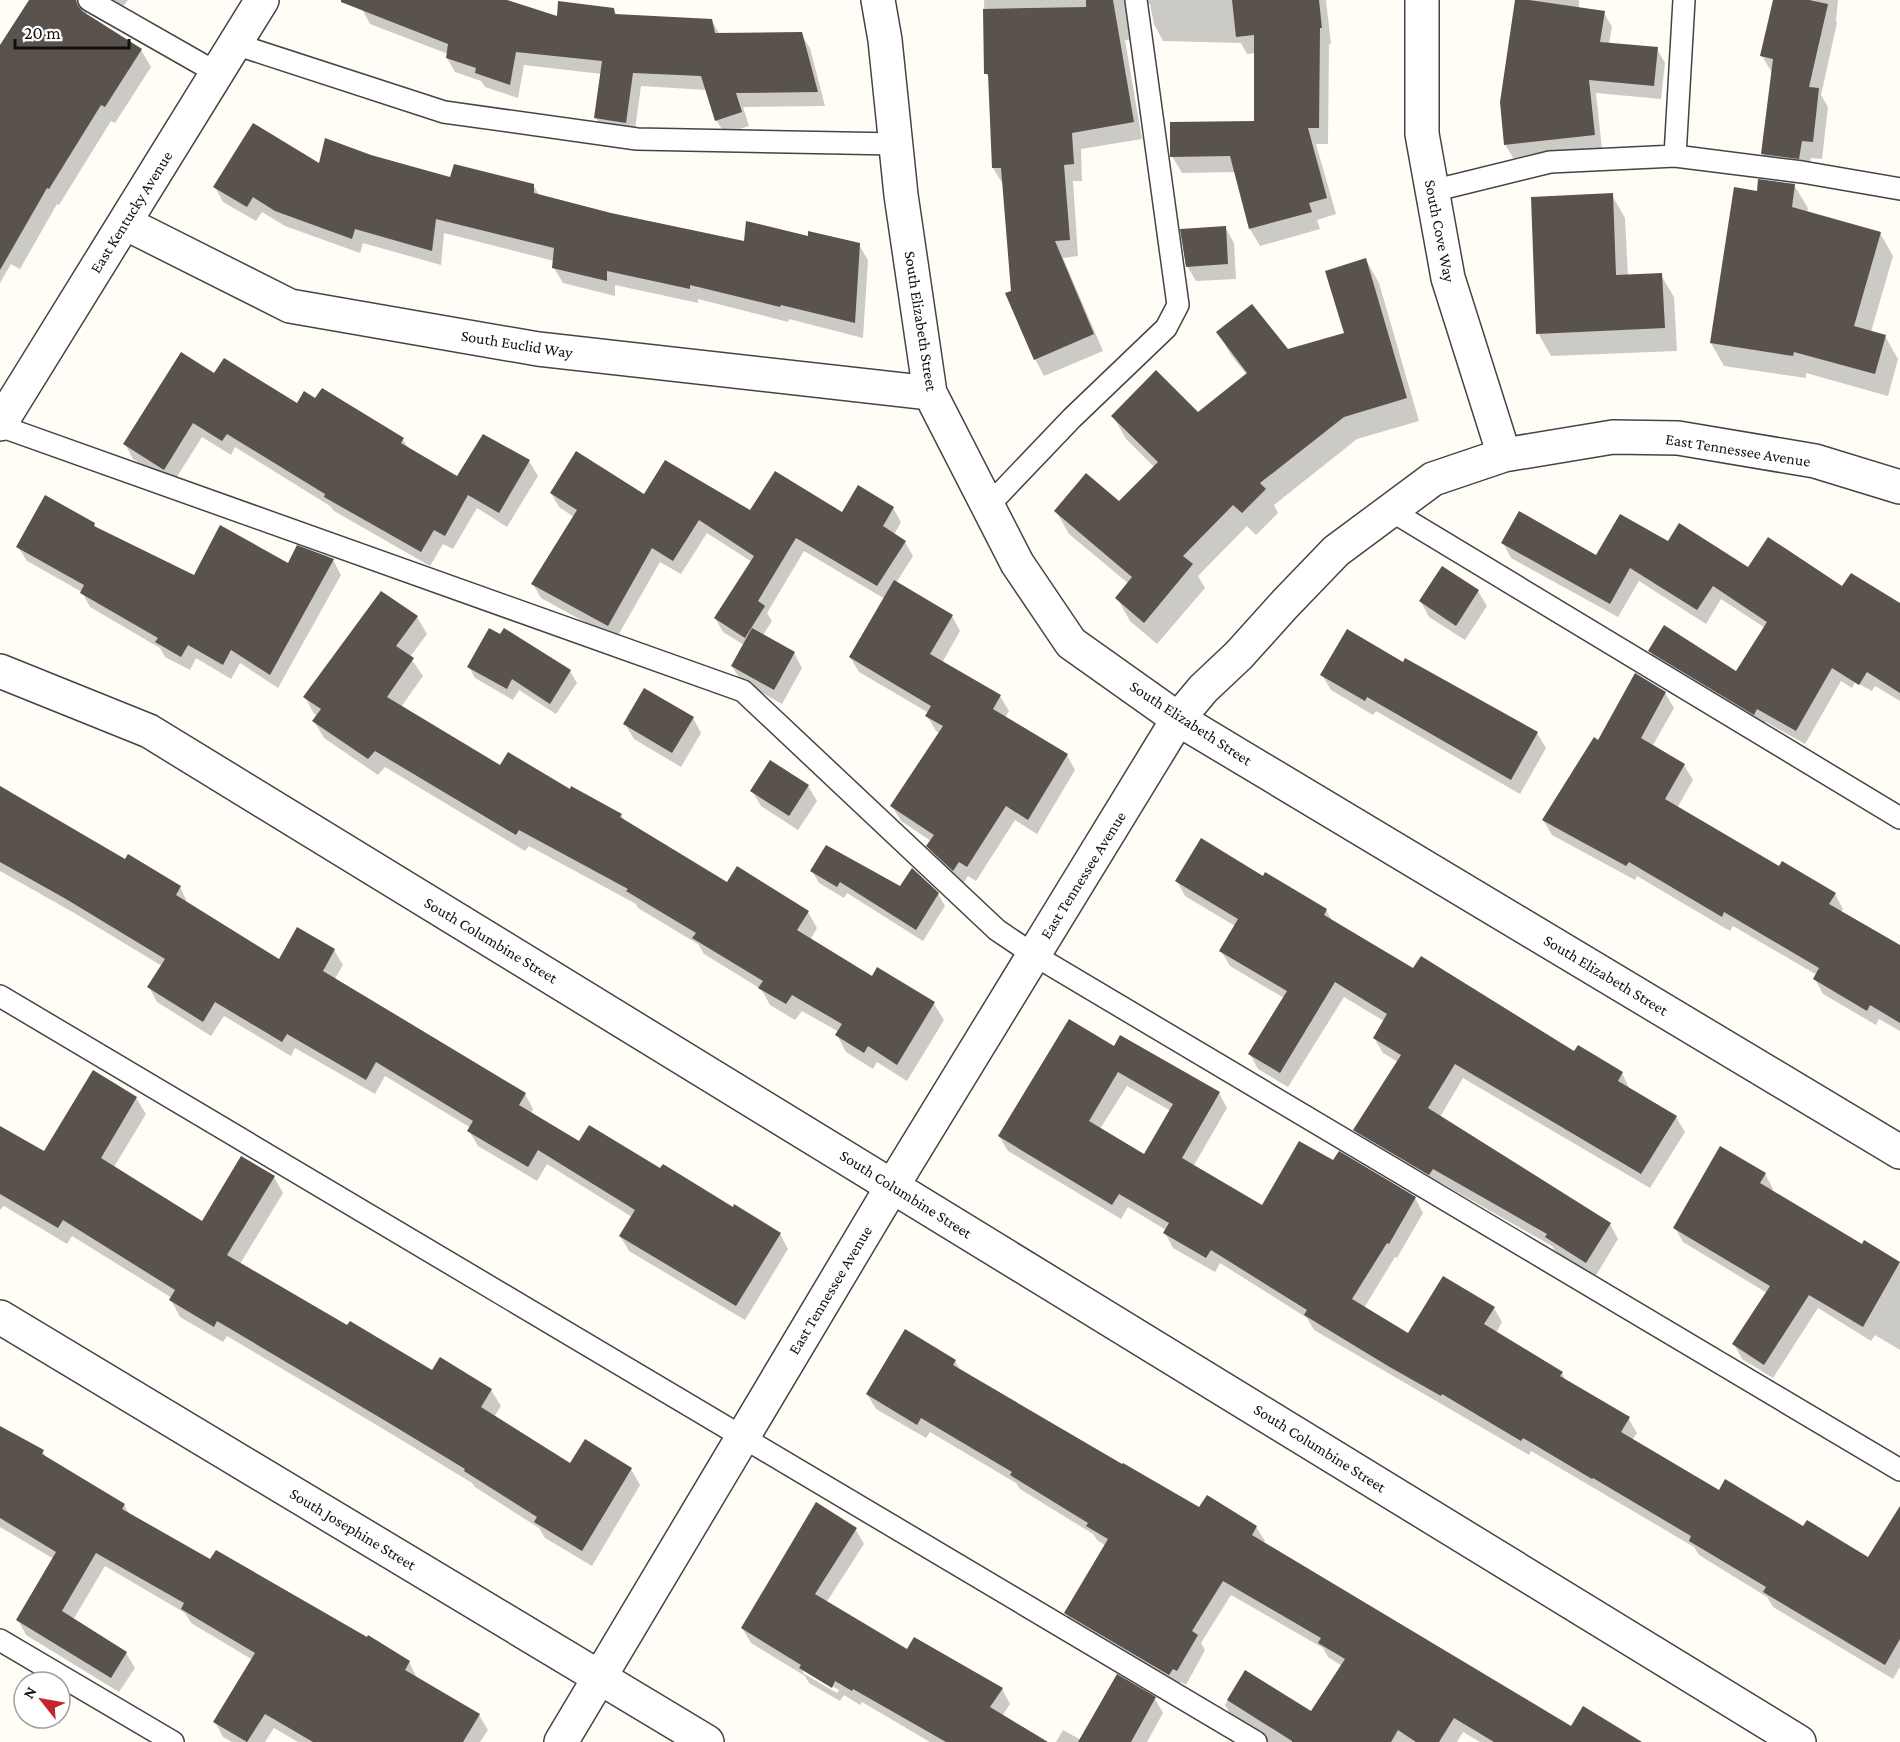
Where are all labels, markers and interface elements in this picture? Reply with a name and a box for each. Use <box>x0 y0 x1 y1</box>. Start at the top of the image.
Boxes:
scale bar <box>15 12 129 50</box>
text: 20 m <box>24 23 61 43</box>
street label: East Kentucky Avenue <box>87 148 176 277</box>
street label: South Cove Way <box>1421 178 1458 284</box>
street label: South Elizabeth Street <box>902 250 941 393</box>
street label: South Euclid Way <box>460 327 575 362</box>
street label: East Tennessee Avenue <box>1664 430 1812 470</box>
street label: South Elizabeth Street <box>1127 677 1256 769</box>
street label: East Tennessee Avenue <box>1037 808 1129 942</box>
street label: South Columbine Street <box>421 894 561 987</box>
street label: South Elizabeth Street <box>1541 931 1672 1019</box>
street label: South Columbine Street <box>837 1146 976 1242</box>
street label: East Tennessee Avenue <box>785 1223 875 1357</box>
street label: South Columbine Street <box>1251 1400 1390 1496</box>
street label: South Josephine Street <box>286 1485 420 1575</box>
north arrow <box>12 1670 72 1730</box>
text: N <box>19 1683 40 1702</box>

